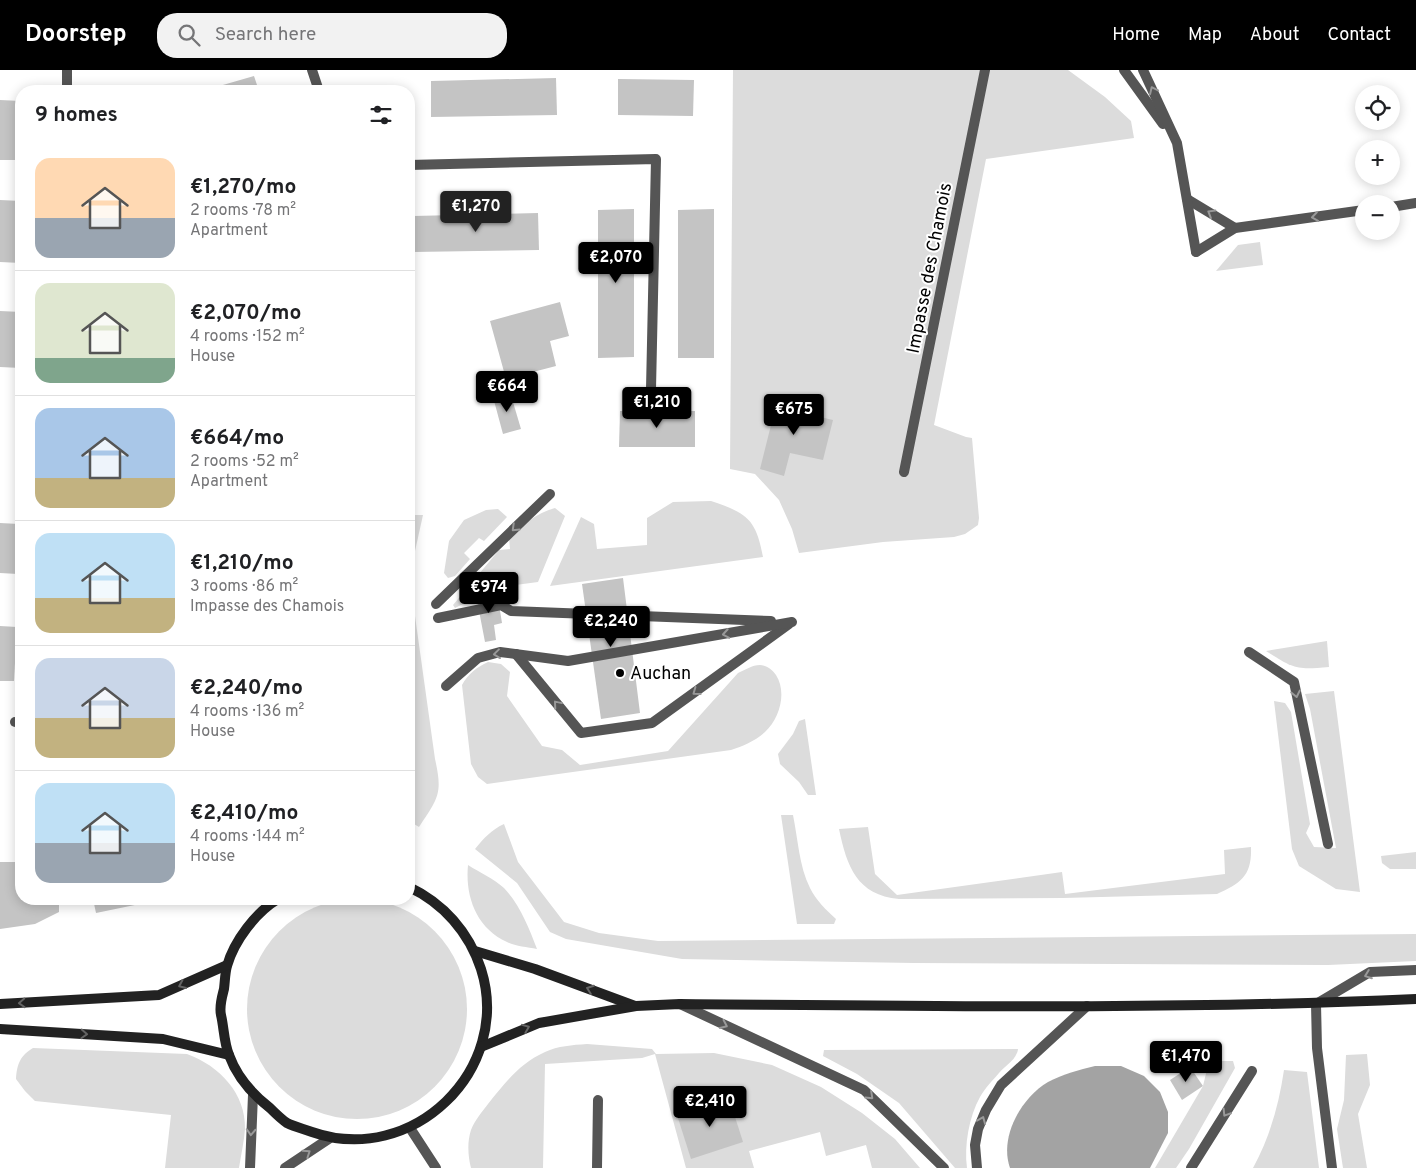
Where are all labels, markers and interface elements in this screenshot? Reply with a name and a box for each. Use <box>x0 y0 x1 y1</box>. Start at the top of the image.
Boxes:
search box <box>157 13 507 58</box>
text: Doorstep <box>25 20 127 50</box>
icon: search <box>175 21 203 49</box>
text: Search here <box>215 23 316 47</box>
text: Home <box>1112 24 1160 47</box>
text: Map <box>1188 24 1222 47</box>
text: About <box>1250 24 1299 47</box>
text: Contact <box>1327 24 1391 47</box>
map controls <box>1355 85 1400 240</box>
button: locate <box>1355 85 1400 130</box>
one-way arrow <box>1149 86 1159 95</box>
icon: filters <box>367 101 395 129</box>
text: 9 homes <box>35 102 118 129</box>
button: + <box>1355 140 1400 185</box>
text: €1,270/mo <box>190 174 296 201</box>
icon: home <box>75 178 135 238</box>
street label: Impasse des Chamois <box>903 181 958 356</box>
pin: €1,270 <box>435 190 517 233</box>
button: − <box>1355 195 1400 240</box>
text: €1,270 <box>451 197 501 217</box>
text: 2 rooms · 78 m² <box>190 201 296 221</box>
one-way arrow <box>1207 210 1216 220</box>
one-way arrow <box>1311 211 1319 222</box>
text: Apartment <box>190 221 268 241</box>
pin: €2,070 <box>575 242 657 284</box>
text: €2,070 <box>589 248 643 268</box>
text: €2,070/mo <box>190 300 301 327</box>
icon: home <box>75 303 135 363</box>
text: 4 rooms · 152 m² <box>190 327 305 347</box>
text: House <box>190 347 235 367</box>
pin: €664 <box>477 370 537 413</box>
text: €664 <box>487 377 527 397</box>
pin: €1,210 <box>616 386 698 429</box>
text: €1,210 <box>633 393 681 413</box>
pin: €675 <box>764 394 824 436</box>
text: €675 <box>775 400 813 420</box>
text: €664/mo <box>190 425 284 452</box>
icon: home <box>75 428 135 488</box>
text: 2 rooms · 52 m² <box>190 452 299 472</box>
text: Apartment <box>190 472 268 492</box>
one-way arrow <box>512 522 521 531</box>
text: €1,210/mo <box>190 550 294 577</box>
icon: home <box>75 553 135 613</box>
pin: €974 <box>459 572 519 614</box>
text: 3 rooms · 86 m² <box>190 577 298 597</box>
text: €974 <box>470 578 508 598</box>
text: Impasse des Chamois <box>190 597 344 617</box>
pin: €2,240 <box>570 606 652 648</box>
text: €2,240 <box>584 612 638 632</box>
one-way arrow <box>722 628 731 638</box>
one-way arrow <box>493 648 501 659</box>
place label: Auchan <box>630 663 691 686</box>
marker: Auchan <box>614 667 626 679</box>
text: €2,240/mo <box>190 675 303 702</box>
icon: home <box>75 678 135 738</box>
one-way arrow <box>692 686 701 695</box>
one-way arrow <box>1290 690 1301 699</box>
one-way arrow <box>554 701 563 710</box>
text: 4 rooms · 136 m² <box>190 702 304 722</box>
text: House <box>190 722 235 742</box>
text: €2,410/mo <box>190 800 299 827</box>
icon: home <box>75 803 135 863</box>
text: 4 rooms · 144 m² <box>190 827 305 847</box>
text: House <box>190 847 235 867</box>
one-way arrow <box>1364 969 1373 979</box>
one-way arrow <box>178 978 187 989</box>
one-way arrow <box>586 985 595 995</box>
one-way arrow <box>18 997 26 1008</box>
one-way arrow <box>719 1019 728 1029</box>
one-way arrow <box>521 1024 530 1035</box>
one-way arrow <box>80 1028 88 1039</box>
pin: €1,470 <box>1145 1040 1227 1083</box>
text: €1,470 <box>1161 1047 1211 1067</box>
pin: €2,410 <box>669 1086 751 1128</box>
one-way arrow <box>864 1090 873 1099</box>
text: €2,410 <box>684 1092 736 1112</box>
one-way arrow <box>1223 1107 1232 1116</box>
one-way arrow <box>975 1116 986 1125</box>
one-way arrow <box>246 1128 257 1136</box>
one-way arrow <box>302 1150 311 1159</box>

